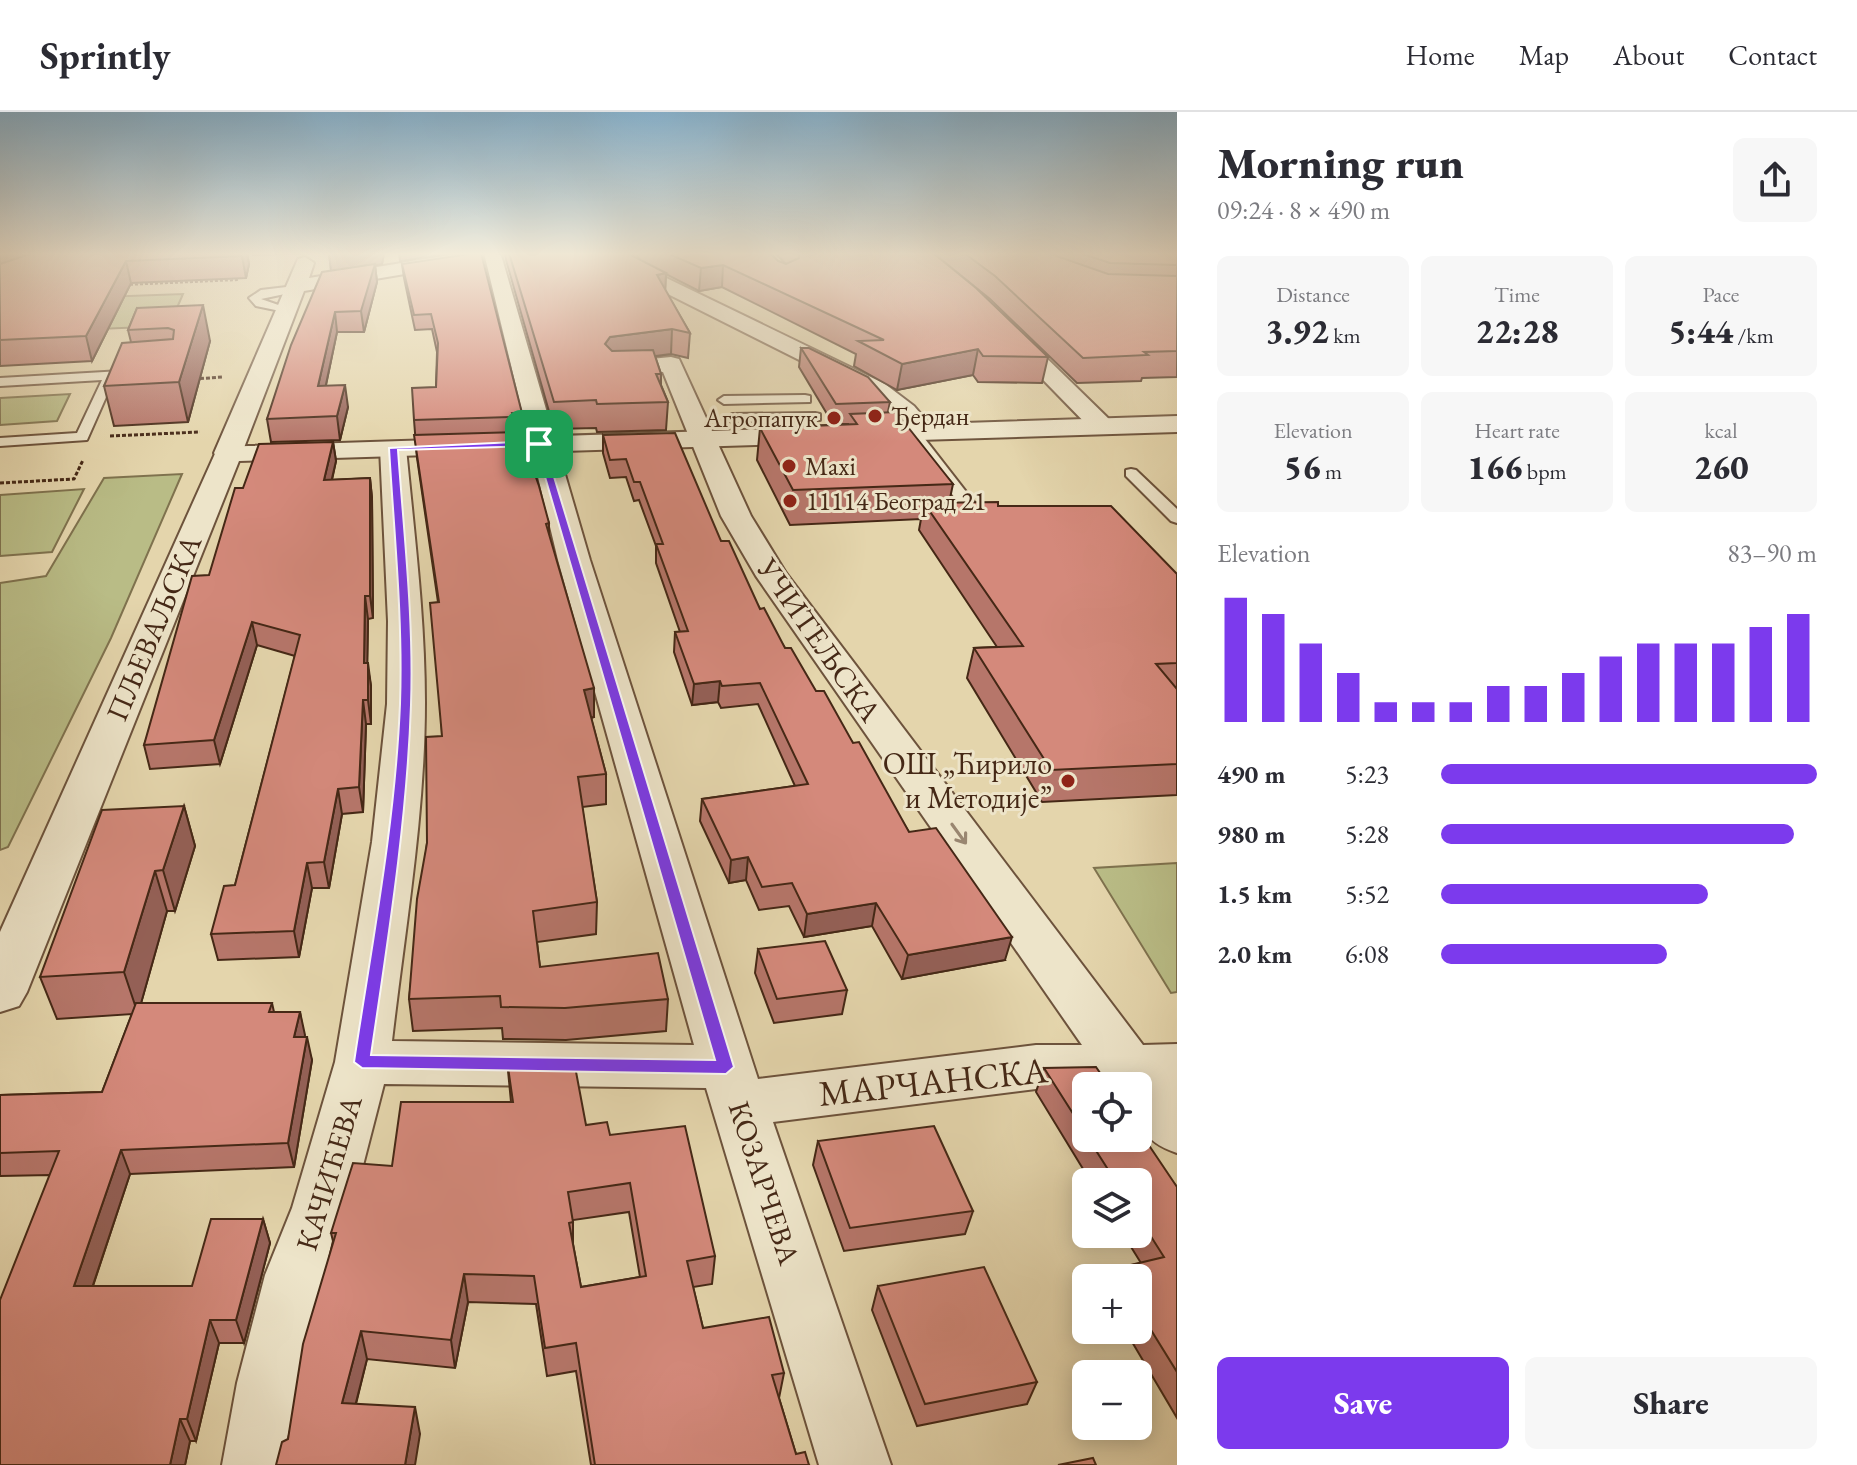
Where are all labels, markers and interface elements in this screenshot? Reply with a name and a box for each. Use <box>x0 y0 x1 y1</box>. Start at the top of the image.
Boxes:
text: Sprintly <box>40 31 170 80</box>
text: Home <box>1405 37 1475 73</box>
text: Map <box>1519 37 1569 73</box>
text: About <box>1613 37 1684 73</box>
text: Contact <box>1728 37 1817 73</box>
text: Morning run <box>1217 134 1464 191</box>
button: share <box>1733 138 1817 222</box>
text: 09:24 · 8 × 490 m <box>1217 193 1390 227</box>
text: Distance <box>1276 280 1350 309</box>
text: Time <box>1494 280 1540 309</box>
text: Pace <box>1703 280 1739 309</box>
text: 3.92 <box>1265 309 1329 353</box>
text: 22:28 <box>1475 309 1559 353</box>
text: 5:44 <box>1668 309 1733 353</box>
text: km <box>1329 321 1361 350</box>
text: /km <box>1733 321 1774 350</box>
place label: Ђердан <box>891 399 969 433</box>
place label: Агропапук <box>703 401 819 435</box>
marker: Ђердан <box>866 407 884 425</box>
marker: Агропапук <box>825 409 843 427</box>
pin <box>505 410 573 478</box>
text: Elevation <box>1273 416 1353 445</box>
text: Heart rate <box>1474 416 1560 445</box>
text: kcal <box>1704 416 1738 445</box>
icon: arrive <box>517 422 561 466</box>
text: 56 <box>1284 445 1321 489</box>
text: 166 <box>1467 445 1522 489</box>
text: 260 <box>1693 445 1749 489</box>
place label: Maxi <box>805 449 856 483</box>
marker: Maxi <box>780 457 798 475</box>
text: m <box>1321 457 1342 486</box>
text: bpm <box>1522 457 1567 486</box>
place label: 11114 Београд 21 <box>806 484 986 518</box>
marker: 11114 Београд 21 <box>781 492 799 510</box>
street label: ПЉЕВАЉСКА <box>97 529 210 727</box>
text: Elevation <box>1217 536 1311 570</box>
text: 83–90 m <box>1727 536 1817 570</box>
street label: УЧИТЕЉСКА <box>748 549 890 729</box>
place label: ОШ „Ћирило и Методије” <box>883 744 1052 817</box>
text: 490 m <box>1217 757 1285 791</box>
text: 5:23 <box>1345 757 1389 791</box>
marker: ОШ „Ћирило и Методије” <box>1059 772 1077 790</box>
text: 980 m <box>1217 817 1285 851</box>
text: 5:28 <box>1345 817 1389 851</box>
one-way arrow <box>951 823 967 845</box>
text: 1.5 km <box>1217 877 1292 911</box>
text: 5:52 <box>1345 877 1389 911</box>
text: 2.0 km <box>1217 937 1292 971</box>
text: 6:08 <box>1345 937 1389 971</box>
street label: МАРЧАНСКА <box>816 1046 1051 1117</box>
map controls <box>1072 1072 1152 1440</box>
button: locate <box>1072 1072 1152 1152</box>
street label: КАЧИЋЕВА <box>286 1090 371 1255</box>
street label: КОЗАРЧЕВА <box>720 1096 809 1270</box>
button: layers <box>1072 1168 1152 1248</box>
button: + <box>1072 1264 1152 1344</box>
button: Save <box>1217 1357 1509 1449</box>
button: Share <box>1525 1357 1817 1449</box>
button: − <box>1072 1360 1152 1440</box>

